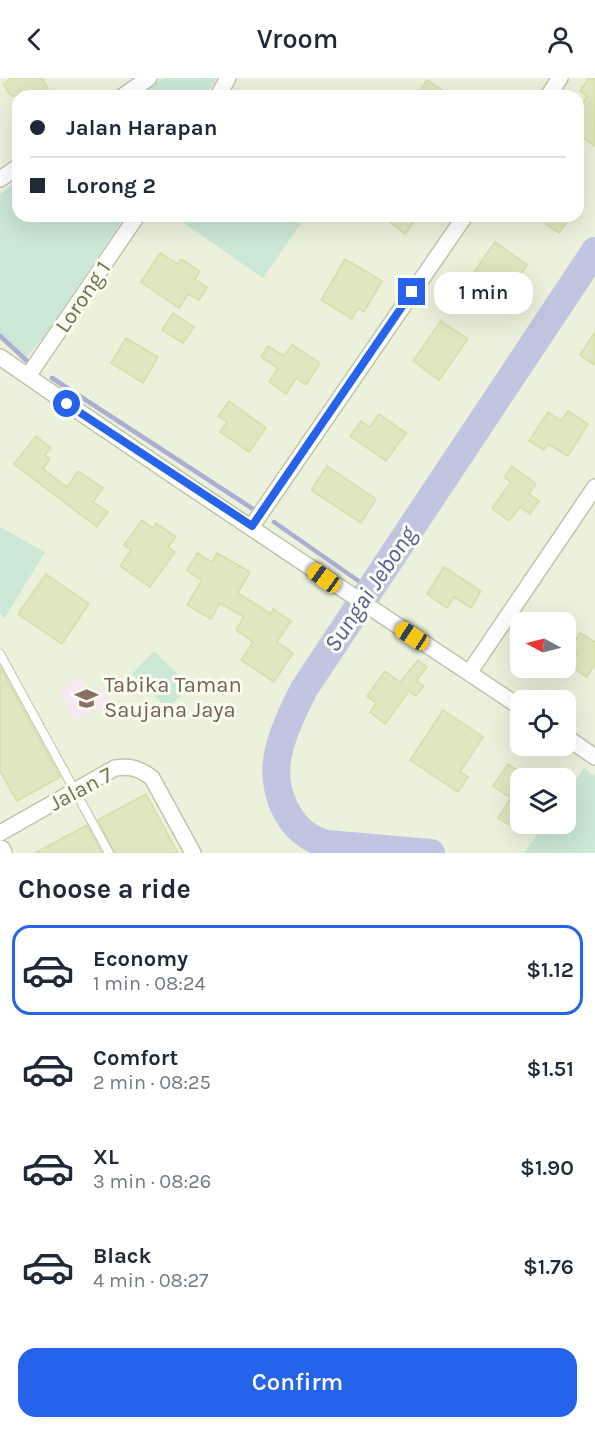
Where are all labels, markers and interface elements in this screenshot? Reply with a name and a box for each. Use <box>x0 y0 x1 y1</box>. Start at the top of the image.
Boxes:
icon: back <box>18 23 51 56</box>
text: Vroom <box>257 23 338 55</box>
icon: person <box>544 23 577 56</box>
text: Jalan Harapan <box>66 115 217 141</box>
text: Lorong 2 <box>66 173 156 199</box>
street label: Lorong 1 <box>50 256 116 338</box>
callout: 1 min <box>433 271 532 313</box>
route end <box>398 278 425 305</box>
text: 1 min <box>459 281 508 304</box>
route start <box>53 390 80 417</box>
water label: Sungai Jebong <box>318 521 422 657</box>
car <box>304 560 344 596</box>
north arrow <box>510 612 576 678</box>
map controls <box>510 612 576 834</box>
car <box>392 619 432 653</box>
place label: Tabika Taman Saujana Jaya <box>104 672 242 723</box>
school or university icon: Tabika Taman Saujana Jaya <box>73 685 99 711</box>
button: locate <box>510 690 576 756</box>
street label: Jalan 7 <box>45 762 117 816</box>
button: layers <box>510 768 576 834</box>
text: Choose a ride <box>18 873 191 905</box>
icon: car <box>21 943 75 997</box>
text: Economy <box>93 946 188 972</box>
text: $1.12 <box>526 957 574 983</box>
text: 1 min · 08:24 <box>93 972 206 995</box>
icon: car <box>21 1042 75 1096</box>
text: Comfort <box>93 1045 178 1071</box>
text: $1.51 <box>527 1056 574 1082</box>
text: 2 min · 08:25 <box>93 1071 211 1094</box>
icon: car <box>21 1141 75 1195</box>
text: XL <box>93 1144 119 1170</box>
text: $1.90 <box>520 1155 574 1181</box>
text: 3 min · 08:26 <box>93 1170 211 1193</box>
icon: car <box>21 1240 75 1294</box>
text: Black <box>93 1243 152 1269</box>
text: $1.76 <box>523 1254 574 1280</box>
text: 4 min · 08:27 <box>93 1269 208 1292</box>
button: Confirm <box>18 1348 577 1417</box>

